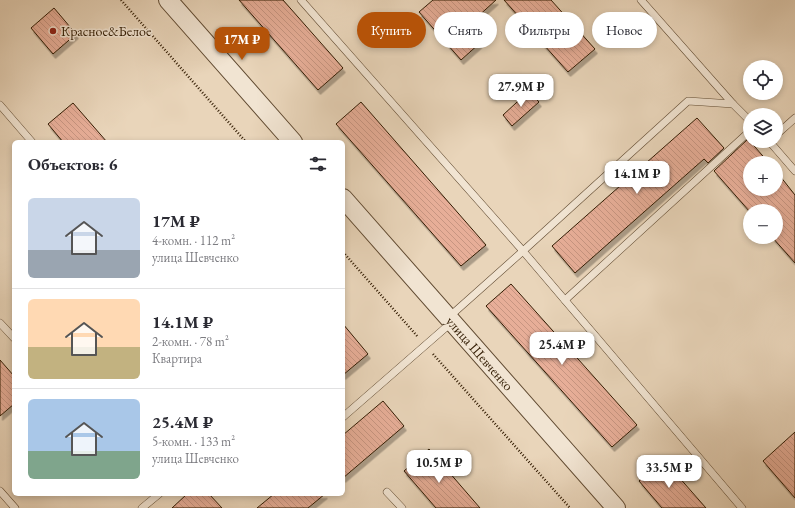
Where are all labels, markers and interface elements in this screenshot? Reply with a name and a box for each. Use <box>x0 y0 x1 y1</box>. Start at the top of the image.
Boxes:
chip: Купить <box>357 12 426 48</box>
chip: Снять <box>434 12 497 48</box>
chip: Фильтры <box>505 12 584 48</box>
chip: Новое <box>592 12 657 48</box>
place label: Красное&Белое <box>61 22 152 40</box>
marker: Красное&Белое <box>48 26 58 36</box>
pin: 17M ₽ <box>214 27 270 61</box>
text: 17M ₽ <box>224 31 260 48</box>
map controls <box>743 60 783 244</box>
button: locate <box>743 60 783 100</box>
pin: 27.9M ₽ <box>484 74 558 108</box>
text: 27.9M ₽ <box>498 78 544 95</box>
button: layers <box>743 108 783 148</box>
text: Объектов: 6 <box>28 153 118 175</box>
icon: filters <box>307 153 329 175</box>
button: + <box>743 156 783 196</box>
pin: 14.1M ₽ <box>600 161 674 195</box>
text: 14.1M ₽ <box>614 165 660 182</box>
button: − <box>743 204 783 244</box>
text: 17M ₽ <box>152 210 200 232</box>
icon: home <box>60 214 108 262</box>
text: 4-комн. · 112 m² <box>152 232 235 249</box>
text: улица Шевченко <box>152 249 239 266</box>
text: 14.1M ₽ <box>152 311 213 333</box>
street label: улица Шевченко <box>442 312 518 395</box>
icon: home <box>60 315 108 363</box>
pin: 25.4M ₽ <box>525 332 599 366</box>
text: 2-комн. · 78 m² <box>152 333 229 350</box>
text: 25.4M ₽ <box>539 336 585 353</box>
text: Квартира <box>152 350 202 367</box>
text: 25.4M ₽ <box>152 411 213 433</box>
icon: home <box>60 415 108 463</box>
text: 5-комн. · 133 m² <box>152 433 235 450</box>
text: улица Шевченко <box>152 450 239 467</box>
pin: 10.5M ₽ <box>402 450 476 484</box>
text: 10.5M ₽ <box>416 454 462 471</box>
pin: 33.5M ₽ <box>632 455 706 489</box>
text: 33.5M ₽ <box>646 459 692 476</box>

